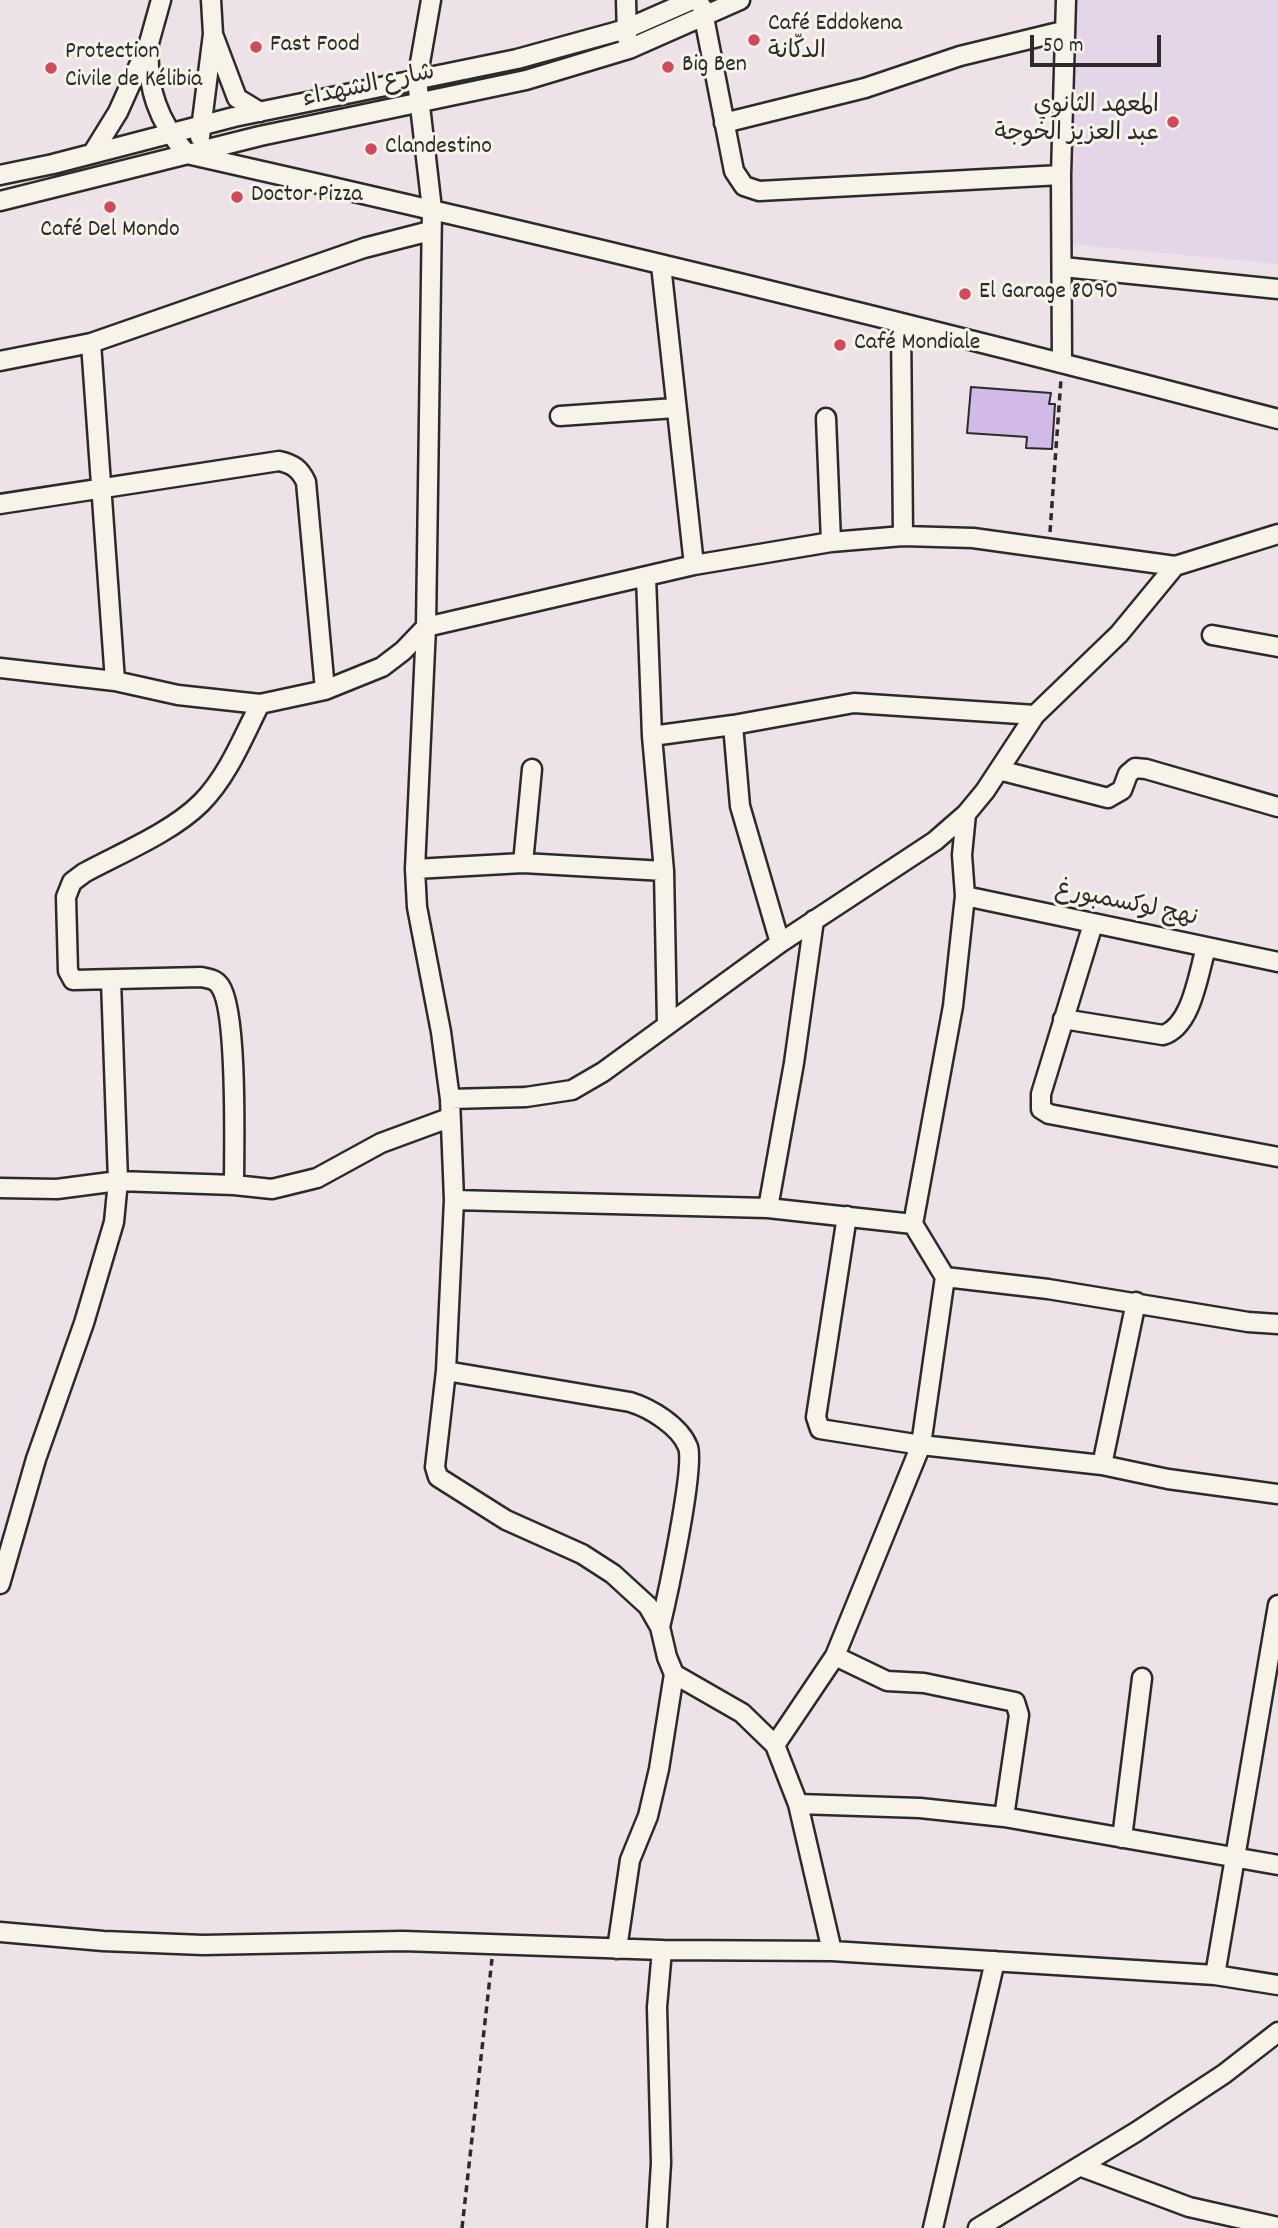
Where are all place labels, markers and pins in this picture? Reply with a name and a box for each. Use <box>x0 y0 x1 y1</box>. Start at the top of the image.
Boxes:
place label: Café Eddokena الدكّانة <box>768 12 902 68</box>
marker: Café Eddokena الدكّانة <box>746 32 762 48</box>
place label: Fast Food <box>270 33 360 61</box>
marker: Fast Food <box>248 39 264 55</box>
place label: Protection Civile de Kélibia <box>65 40 202 96</box>
place label: Big Ben <box>682 53 747 81</box>
marker: Big Ben <box>660 59 676 75</box>
marker: Protection Civile de Kélibia <box>43 60 59 76</box>
place label: المعهد الثانوي عبد العزيز الخوجة <box>995 94 1159 150</box>
marker: المعهد الثانوي عبد العزيز الخوجة <box>1165 114 1181 130</box>
place label: Clandestino <box>385 135 492 163</box>
marker: Clandestino <box>363 141 379 157</box>
place label: Doctor Pizza <box>251 183 362 211</box>
marker: Doctor Pizza <box>229 189 245 205</box>
marker: Café Del Mondo <box>102 199 118 215</box>
place label: Café Del Mondo <box>40 218 180 246</box>
place label: El Garage 8090 <box>979 280 1118 308</box>
marker: El Garage 8090 <box>957 286 973 302</box>
place label: Café Mondiale <box>854 331 980 359</box>
marker: Café Mondiale <box>832 337 848 353</box>

